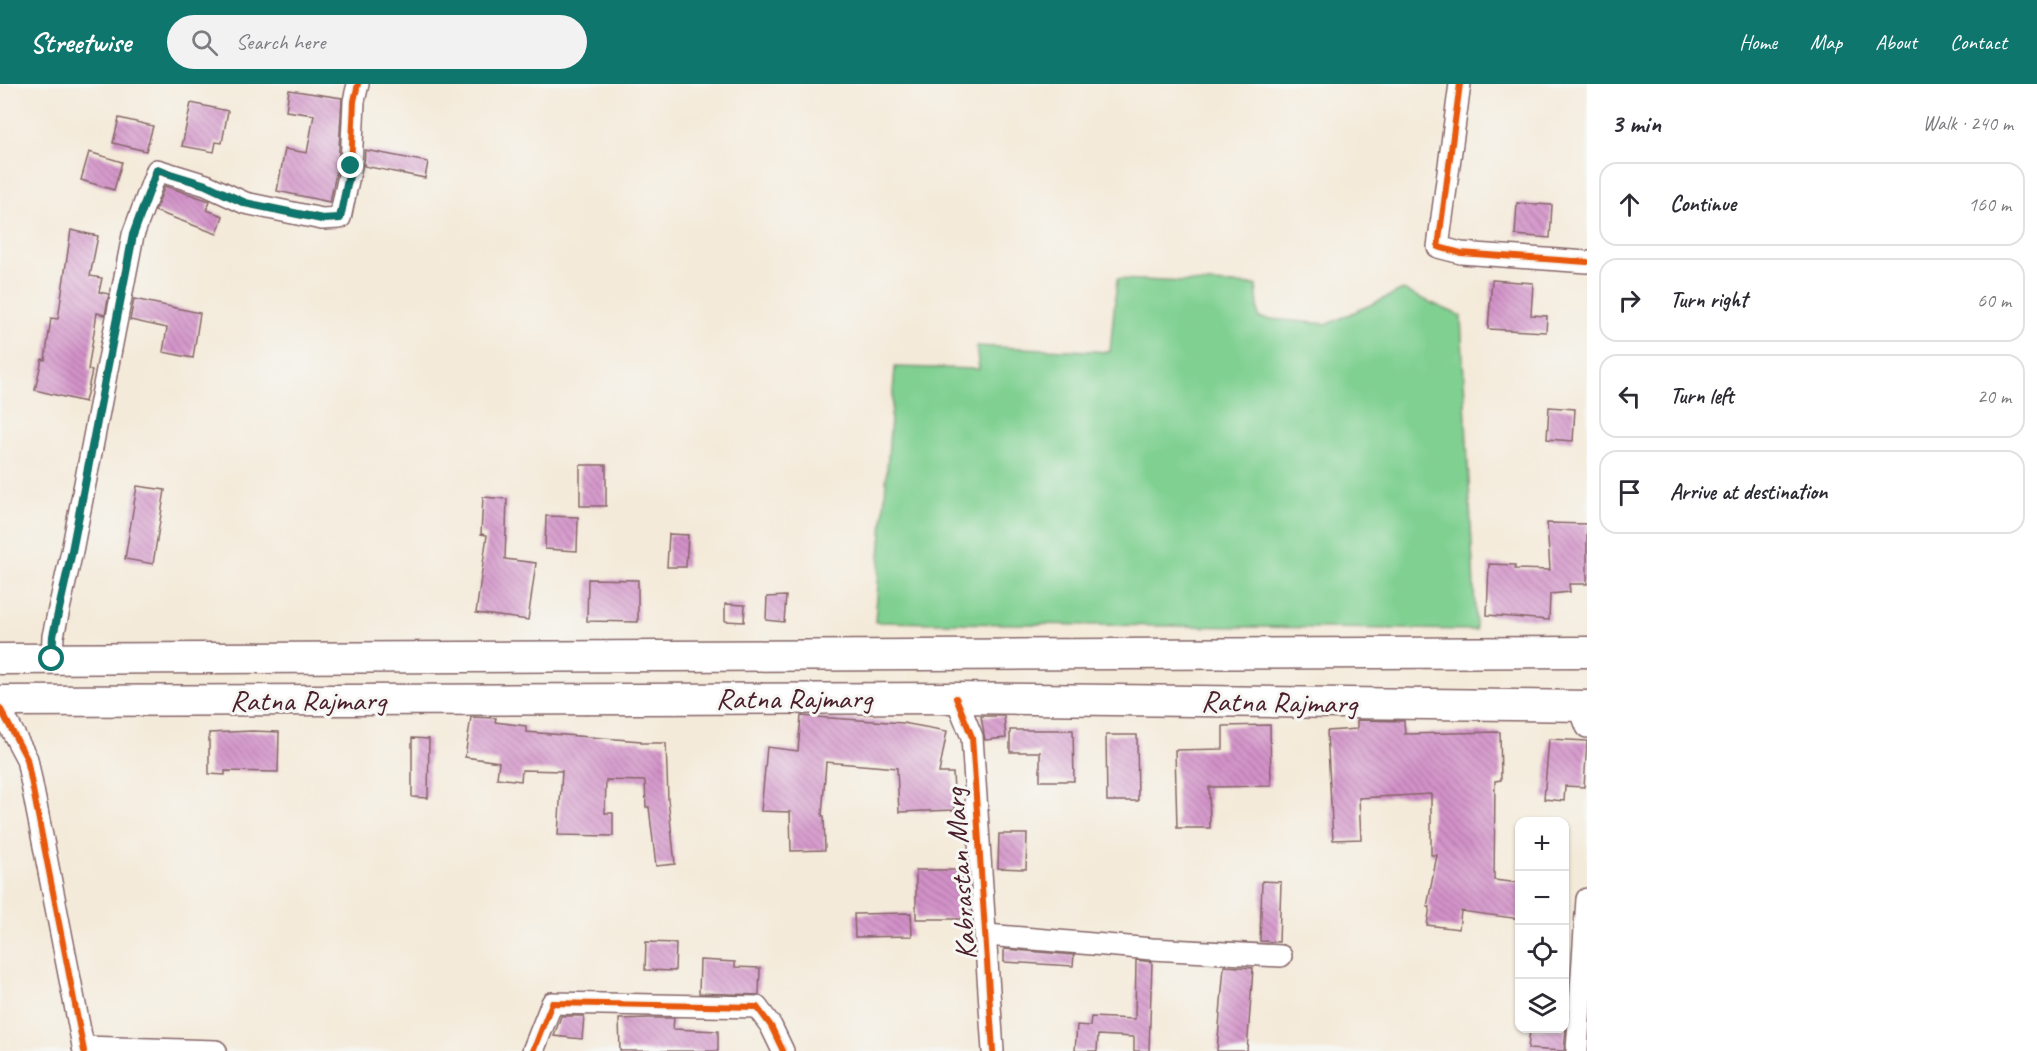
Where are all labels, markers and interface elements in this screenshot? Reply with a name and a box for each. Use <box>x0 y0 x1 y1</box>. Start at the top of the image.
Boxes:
search box <box>167 15 587 69</box>
text: Streetwise <box>30 25 131 60</box>
icon: search <box>188 26 221 59</box>
text: Search here <box>236 28 325 56</box>
text: Home <box>1739 29 1777 55</box>
text: Map <box>1810 29 1842 55</box>
text: About <box>1875 29 1917 55</box>
text: Contact <box>1950 29 2007 55</box>
text: 3 min <box>1611 107 1661 140</box>
text: Walk · 240 m <box>1923 111 2013 136</box>
route end <box>337 152 363 178</box>
icon: ahead <box>1613 188 1646 221</box>
text: Continue <box>1670 190 1736 218</box>
text: 160 m <box>1968 192 2011 217</box>
icon: right <box>1613 284 1646 317</box>
text: Turn right <box>1670 286 1747 314</box>
text: 60 m <box>1977 288 2011 313</box>
icon: left <box>1613 380 1646 413</box>
text: Turn left <box>1670 382 1734 410</box>
text: 20 m <box>1977 384 2011 409</box>
icon: arrive <box>1613 476 1646 509</box>
text: Arrive at destination <box>1670 478 1827 506</box>
route start <box>38 645 64 671</box>
street label: Ratna Rajmarg <box>716 679 875 717</box>
street label: Ratna Rajmarg <box>230 681 389 719</box>
street label: Ratna Rajmarg <box>1200 682 1360 722</box>
street label: Kabrastan Marg <box>935 785 985 961</box>
map controls <box>1515 817 1569 1033</box>
button: + <box>1515 817 1569 871</box>
button: − <box>1515 871 1569 925</box>
button: locate <box>1515 925 1569 979</box>
button: layers <box>1515 979 1569 1033</box>

